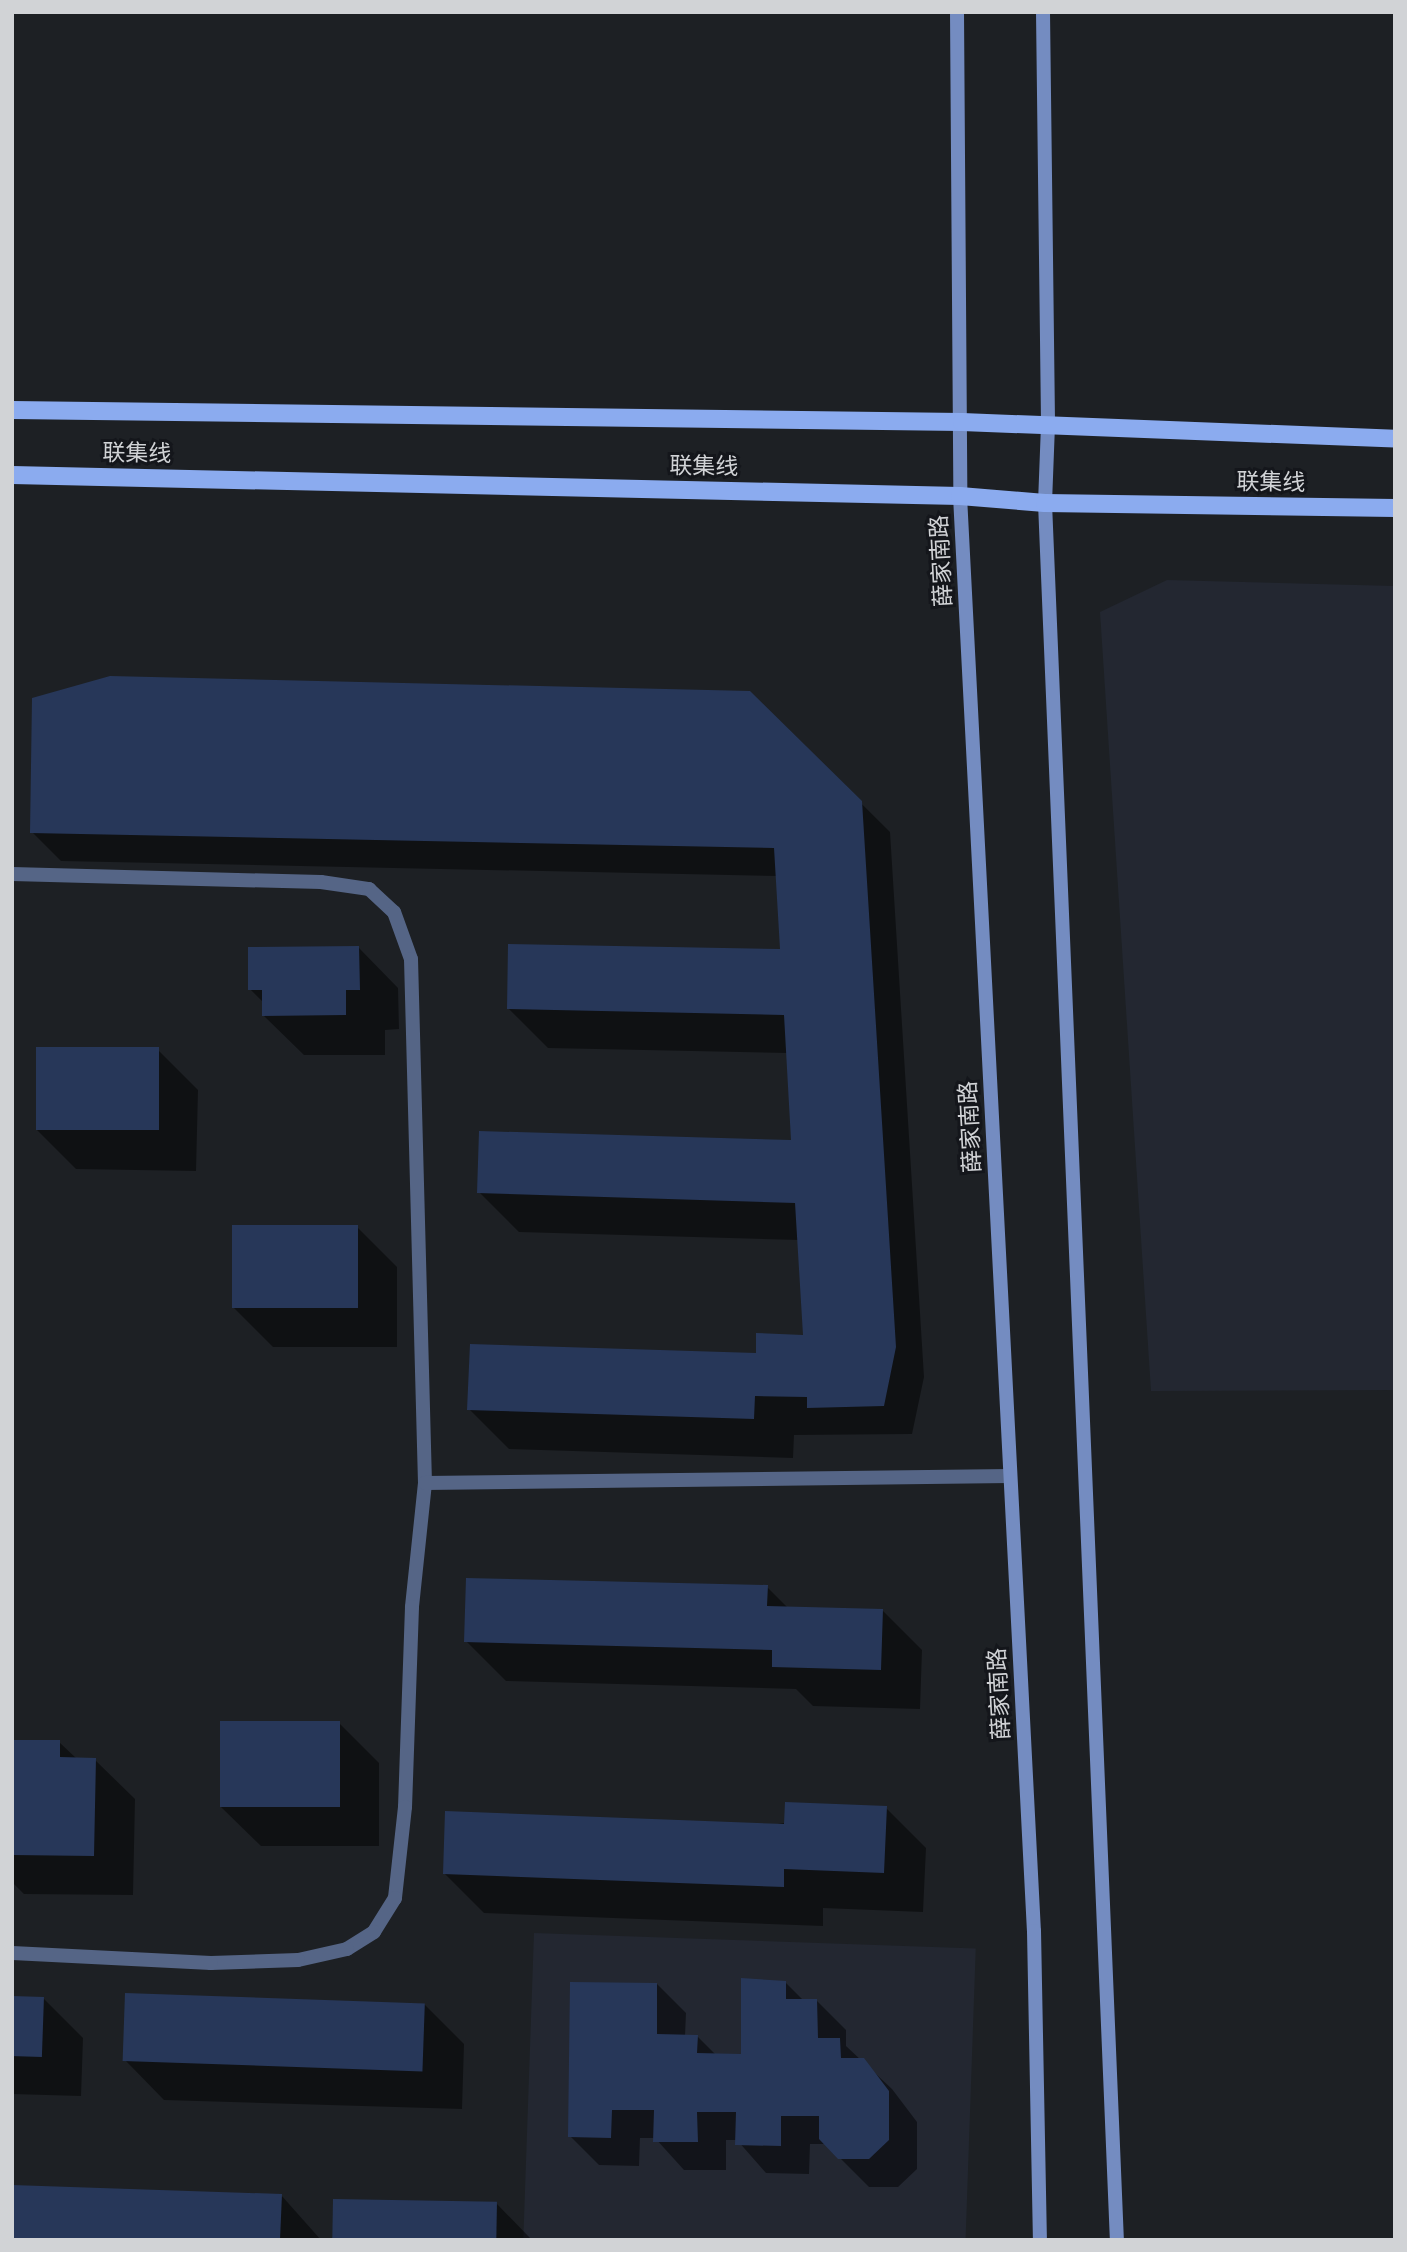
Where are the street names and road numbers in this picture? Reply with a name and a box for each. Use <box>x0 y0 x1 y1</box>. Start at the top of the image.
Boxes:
street label: 联集线 <box>102 439 172 467</box>
street label: 联集线 <box>669 452 739 480</box>
street label: 联集线 <box>1236 468 1306 496</box>
street label: 薛家南路 <box>925 514 957 608</box>
street label: 薛家南路 <box>954 1080 986 1174</box>
street label: 薛家南路 <box>983 1647 1015 1741</box>

